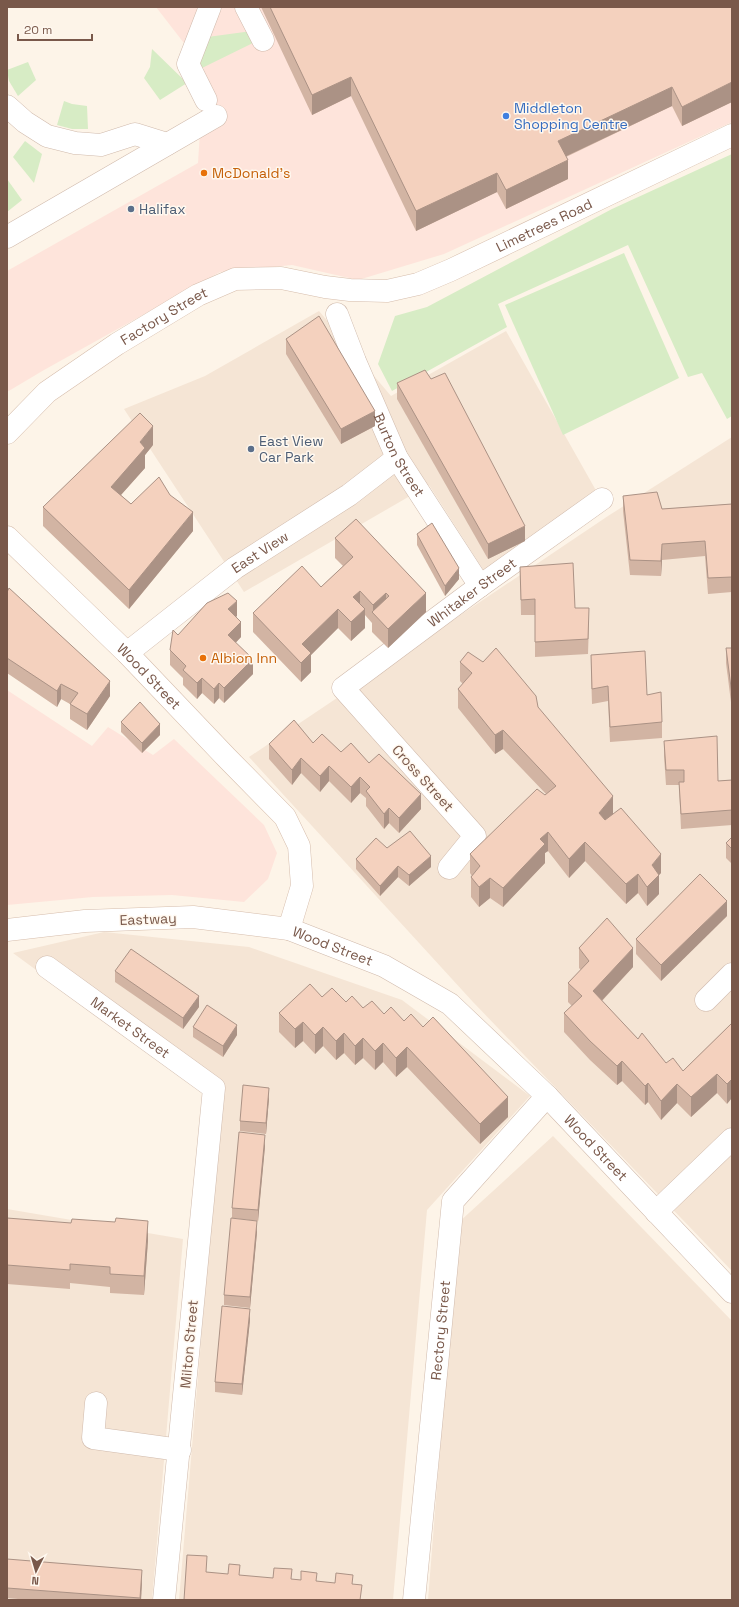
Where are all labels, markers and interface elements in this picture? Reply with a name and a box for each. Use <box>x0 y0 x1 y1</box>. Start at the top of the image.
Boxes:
scale bar <box>18 16 92 42</box>
text: 20 m <box>24 22 52 38</box>
place label: Middleton Shopping Centre <box>514 99 628 133</box>
marker: Middleton Shopping Centre <box>501 111 511 121</box>
place label: McDonald's <box>212 164 290 182</box>
marker: McDonald's <box>199 168 209 178</box>
street label: Limetrees Road <box>493 195 595 256</box>
place label: Halifax <box>139 200 186 218</box>
marker: Halifax <box>126 204 136 214</box>
street label: Factory Street <box>117 283 210 349</box>
street label: Burton Street <box>369 410 429 500</box>
place label: East View Car Park <box>259 432 323 466</box>
marker: East View Car Park <box>246 444 256 454</box>
street label: East View <box>228 527 292 577</box>
street label: Whitaker Street <box>424 554 520 631</box>
street label: Wood Street <box>113 639 185 713</box>
place label: Albion Inn <box>211 649 277 667</box>
marker: Albion Inn <box>198 653 208 663</box>
street label: Cross Street <box>388 741 458 815</box>
street label: Eastway <box>119 909 177 929</box>
street label: Wood Street <box>290 922 376 970</box>
street label: Market Street <box>87 993 174 1062</box>
street label: Wood Street <box>560 1111 632 1185</box>
street label: Rectory Street <box>427 1279 454 1381</box>
street label: Milton Street <box>176 1299 202 1389</box>
north arrow <box>16 1551 56 1591</box>
text: N <box>31 1574 39 1588</box>

